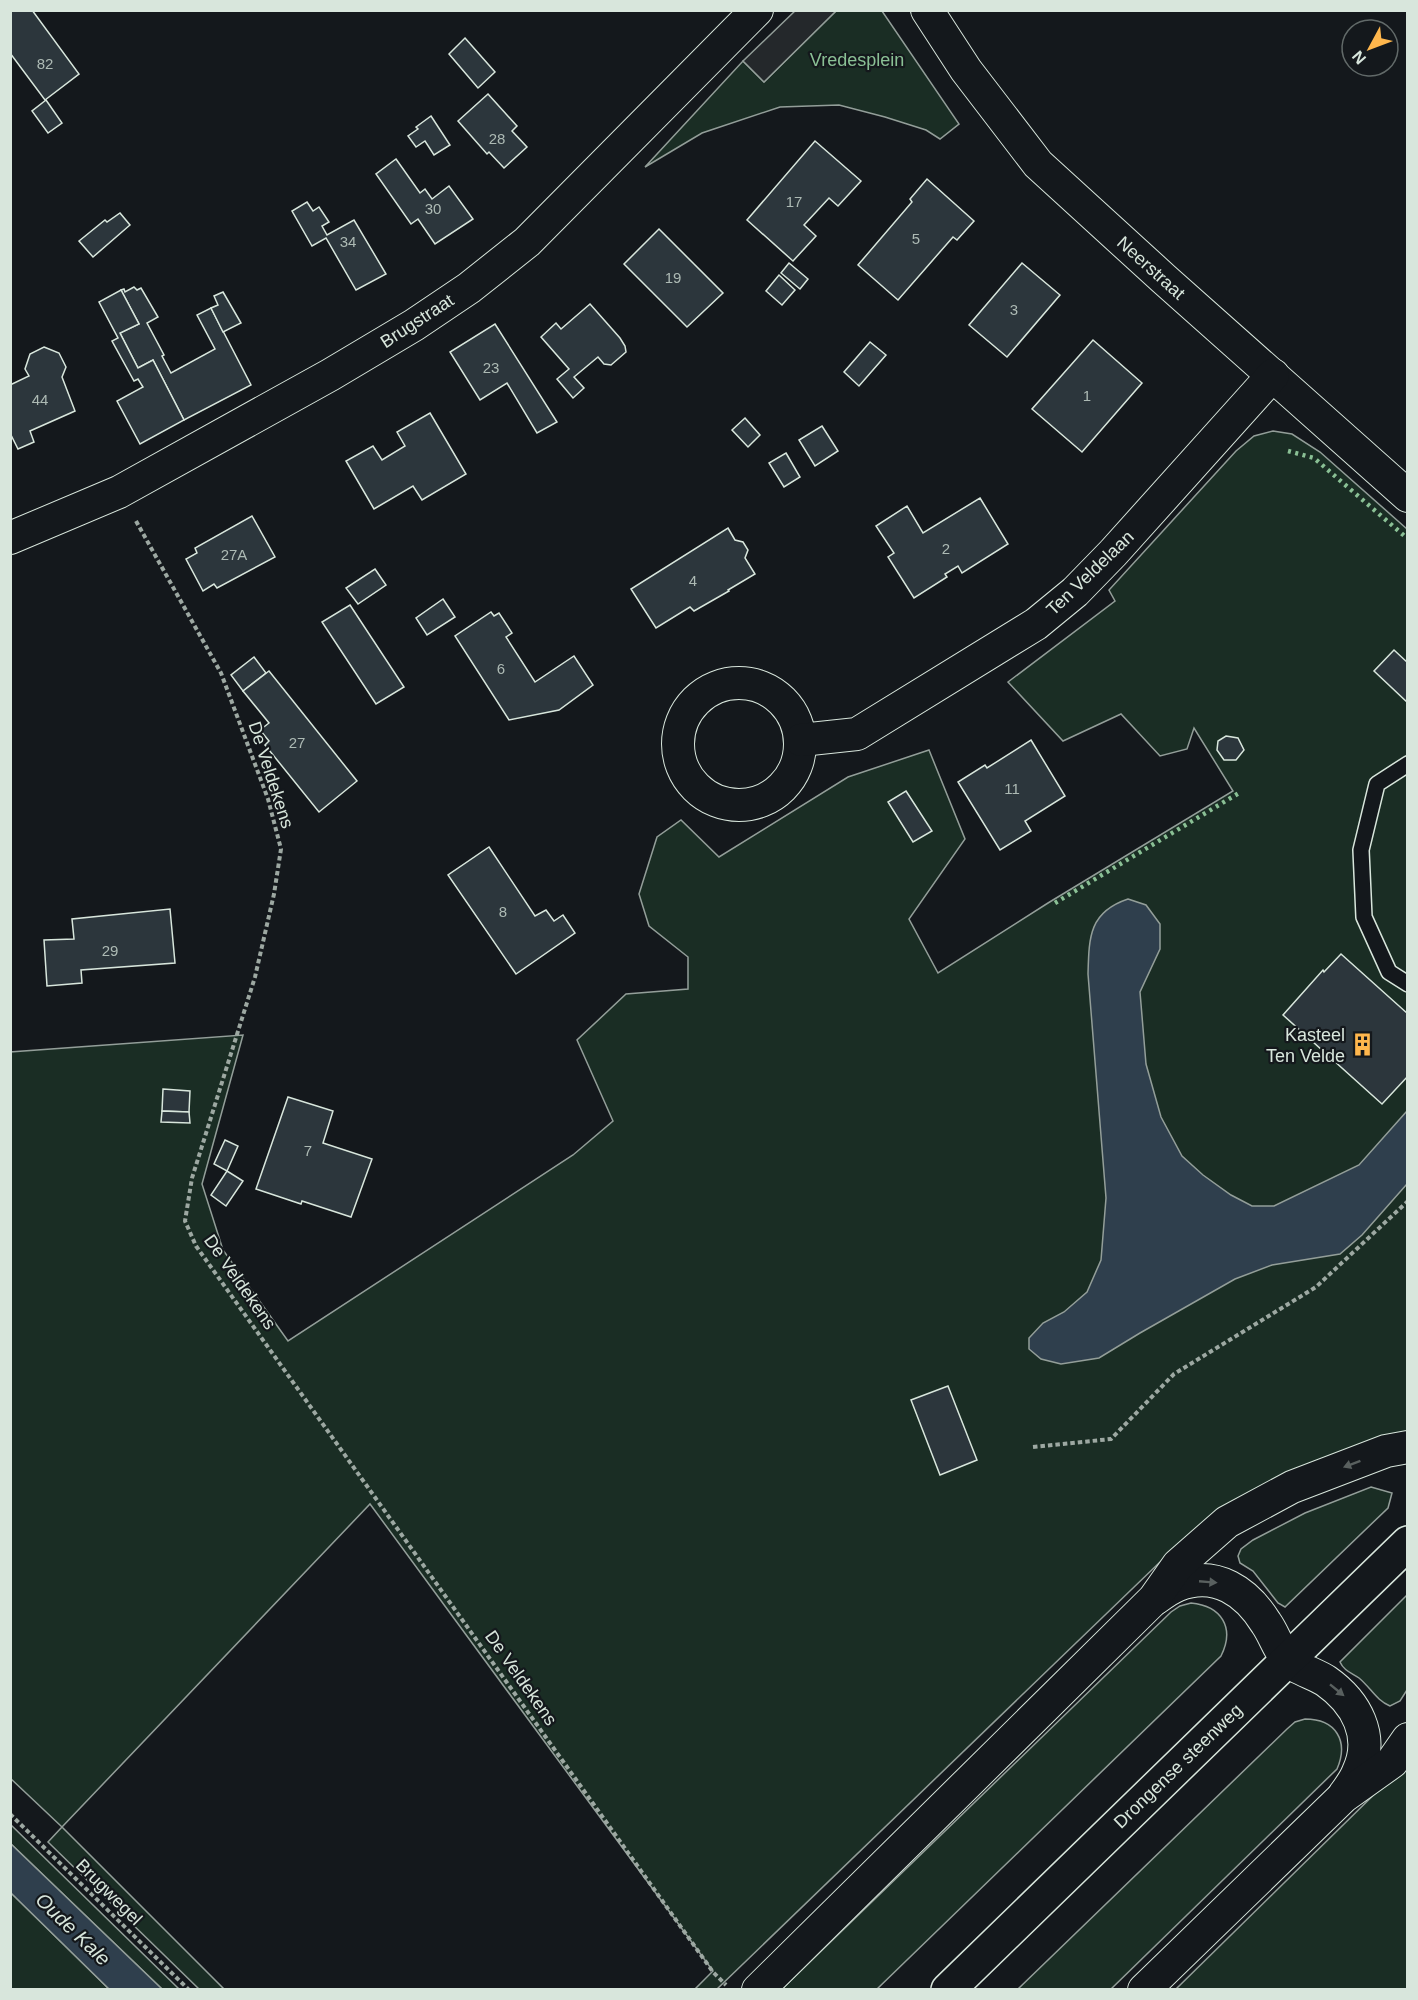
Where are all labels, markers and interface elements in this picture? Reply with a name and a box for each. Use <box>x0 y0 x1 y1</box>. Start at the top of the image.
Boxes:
north arrow <box>1340 18 1400 78</box>
text: N <box>1349 48 1369 67</box>
park label: Vredesplein <box>810 50 904 70</box>
house number: 82 <box>37 55 53 72</box>
house number: 28 <box>489 130 505 147</box>
house number: 17 <box>786 193 802 210</box>
house number: 30 <box>425 200 441 217</box>
house number: 5 <box>912 230 920 247</box>
street label: Neerstraat <box>1113 232 1189 304</box>
house number: 34 <box>340 233 356 250</box>
house number: 19 <box>665 269 681 286</box>
street label: Brugstraat <box>377 290 457 352</box>
house number: 3 <box>1010 301 1018 318</box>
house number: 23 <box>483 359 499 376</box>
house number: 1 <box>1083 387 1091 404</box>
house number: 44 <box>32 391 48 408</box>
street label: Ten Veldelaan <box>1042 527 1138 619</box>
house number: 2 <box>942 540 950 557</box>
house number: 27A <box>221 546 247 563</box>
house number: 4 <box>689 572 697 589</box>
house number: 6 <box>497 660 505 677</box>
street label: De Veldekens <box>244 719 298 831</box>
house number: 27 <box>289 734 305 751</box>
house number: 11 <box>1004 780 1020 797</box>
house number: 8 <box>499 903 507 920</box>
house number: 29 <box>102 942 118 959</box>
place label: Kasteel Ten Velde <box>1266 1025 1345 1066</box>
building icon: Kasteel Ten Velde <box>1350 1032 1376 1058</box>
house number: 7 <box>304 1142 312 1159</box>
street label: De Veldekens <box>200 1231 280 1333</box>
one-way arrow <box>1343 1460 1361 1470</box>
one-way arrow <box>1199 1578 1218 1587</box>
street label: De Veldekens <box>481 1627 561 1729</box>
one-way arrow <box>1329 1684 1345 1697</box>
street label: Drongense steenweg <box>1110 1700 1246 1832</box>
street label: Brugwegel <box>72 1855 146 1929</box>
water label: Oude Kale <box>31 1888 115 1970</box>

